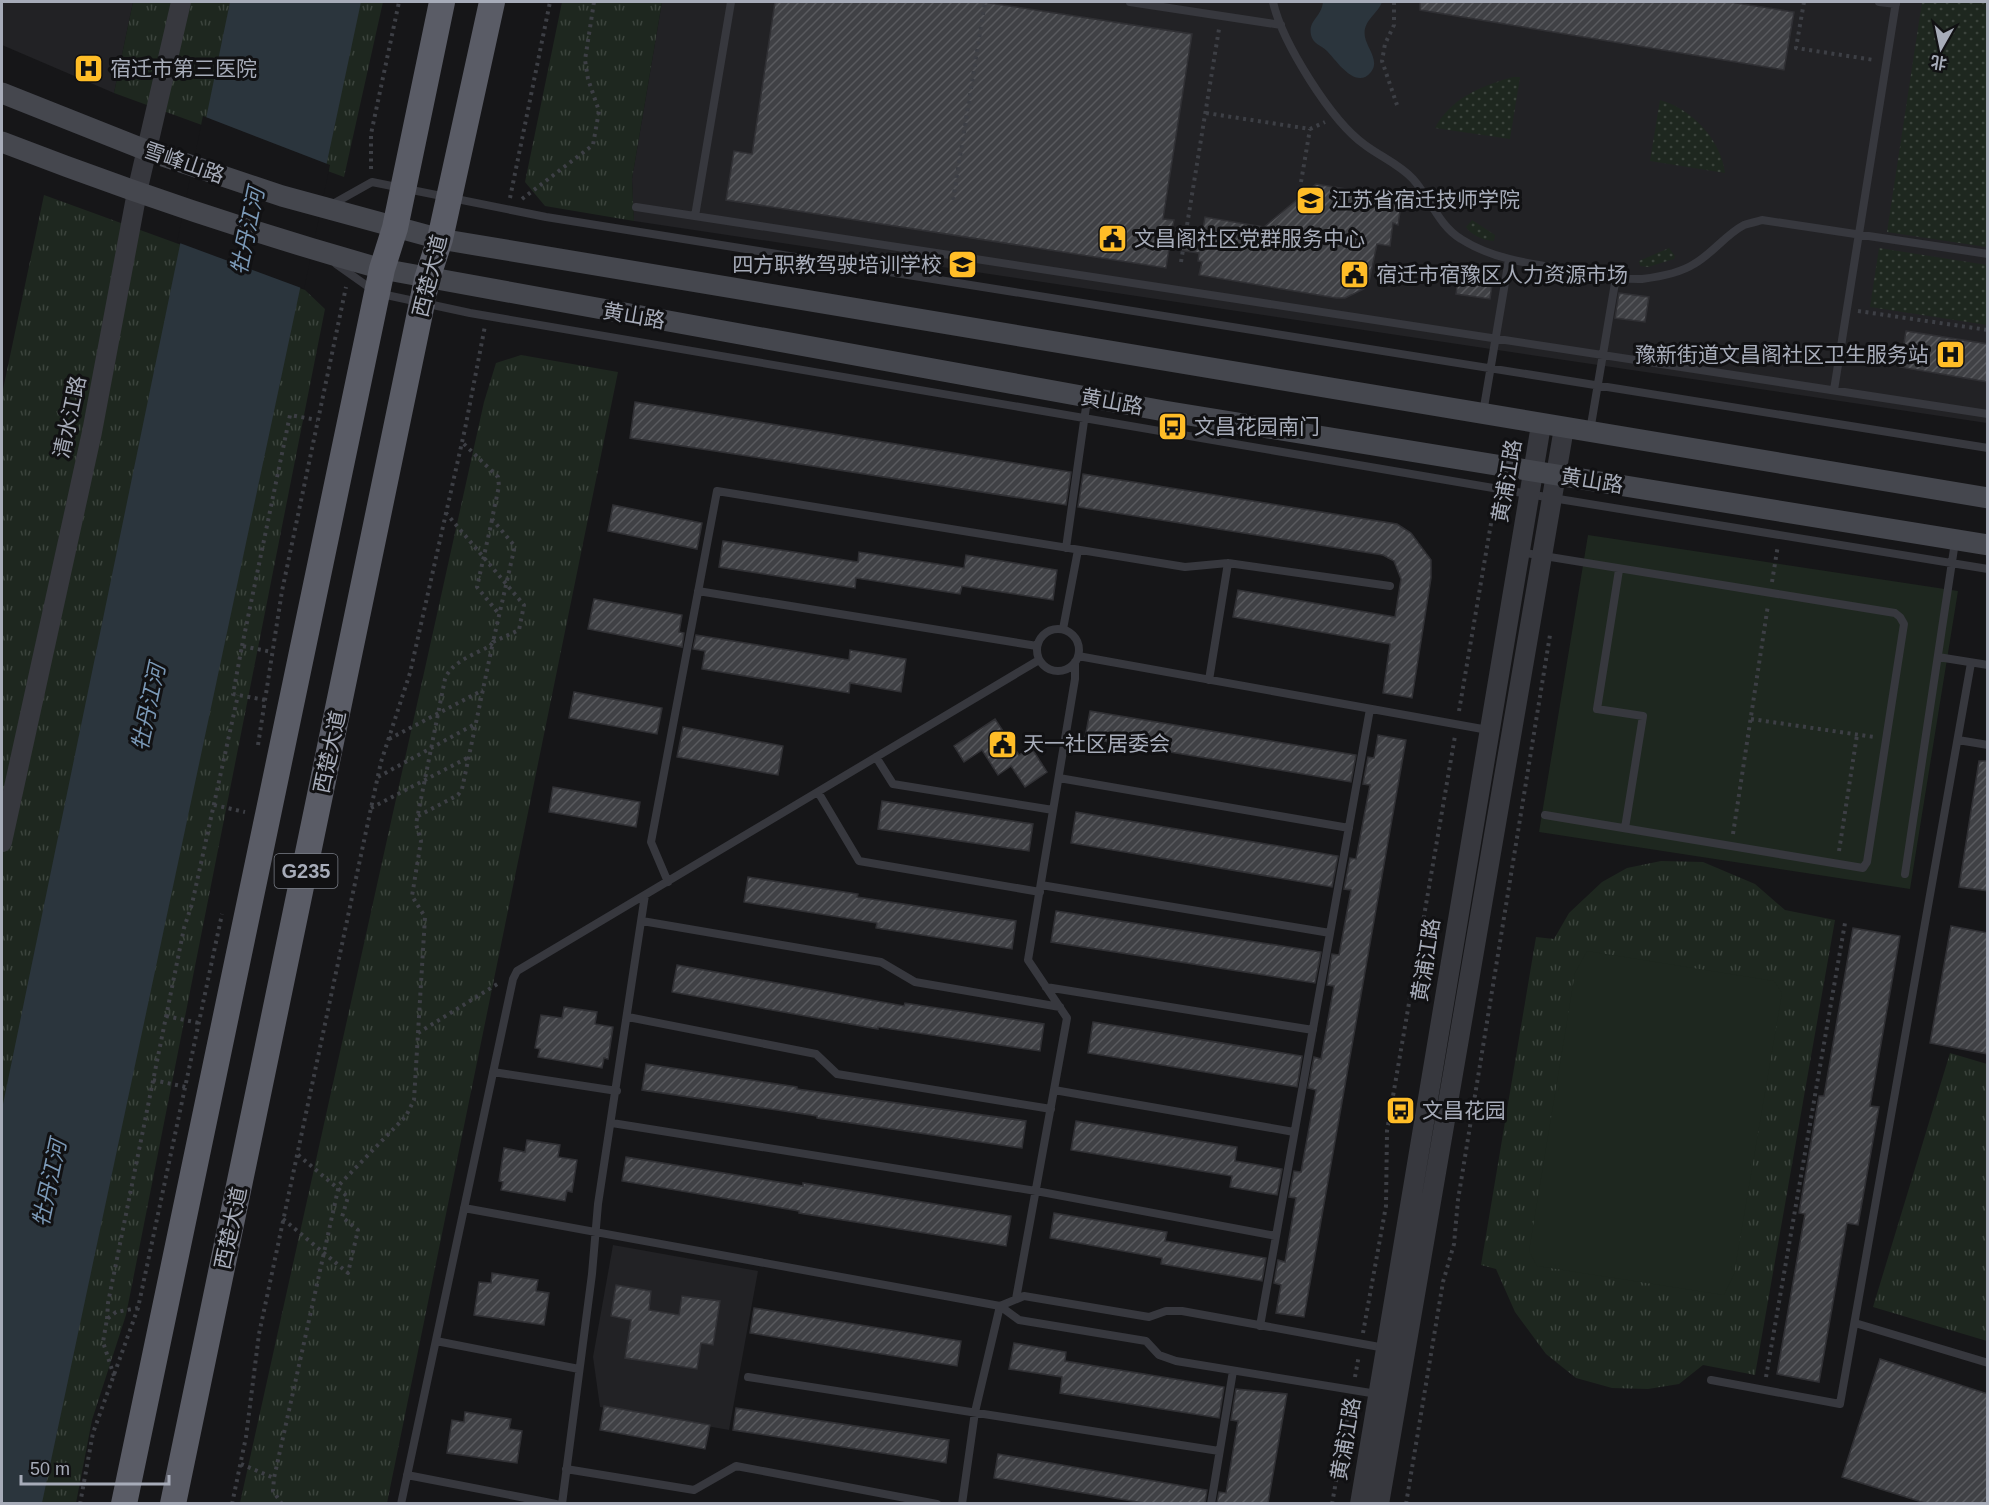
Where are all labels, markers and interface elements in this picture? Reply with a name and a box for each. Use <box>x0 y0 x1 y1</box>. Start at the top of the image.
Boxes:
north arrow <box>1911 18 1971 78</box>
hospital icon: 宿迁市第三医院 <box>73 53 105 85</box>
text: 北 <box>1929 53 1948 72</box>
place label: 宿迁市第三医院 <box>110 57 257 80</box>
street label: 雪峰山路 <box>141 138 228 187</box>
water label: 牡丹江河 <box>226 182 270 277</box>
school or university icon: 江苏省宿迁技师学院 <box>1294 184 1326 216</box>
place label: 江苏省宿迁技师学院 <box>1331 188 1520 211</box>
public building icon: 文昌阁社区党群服务中心 <box>1097 223 1129 255</box>
place label: 文昌阁社区党群服务中心 <box>1134 227 1365 250</box>
street label: 西楚大道 <box>408 232 451 319</box>
school or university icon: 四方职教驾驶培训学校 <box>947 249 979 281</box>
place label: 四方职教驾驶培训学校 <box>732 253 942 276</box>
public building icon: 宿迁市宿豫区人力资源市场 <box>1339 259 1371 291</box>
place label: 宿迁市宿豫区人力资源市场 <box>1376 263 1628 286</box>
street label: 黄山路 <box>601 299 667 332</box>
hospital icon: 豫新街道文昌阁社区卫生服务站 <box>1934 339 1966 371</box>
place label: 豫新街道文昌阁社区卫生服务站 <box>1635 343 1929 366</box>
street label: 清水江路 <box>50 373 89 460</box>
street label: 黄山路 <box>1079 385 1145 418</box>
bus stop icon: 文昌花园南门 <box>1157 411 1189 443</box>
place label: 文昌花园南门 <box>1194 415 1320 438</box>
street label: 黄浦江路 <box>1488 438 1525 524</box>
street label: 黄山路 <box>1559 464 1625 497</box>
water label: 牡丹江河 <box>127 658 171 753</box>
street label: 西楚大道 <box>310 708 349 795</box>
public building icon: 天一社区居委会 <box>986 728 1018 760</box>
place label: 天一社区居委会 <box>1023 732 1170 755</box>
road number: G235 <box>274 854 338 888</box>
street label: 黄浦江路 <box>1408 917 1443 1003</box>
bus stop icon: 文昌花园 <box>1385 1095 1417 1127</box>
place label: 文昌花园 <box>1422 1099 1506 1122</box>
water label: 牡丹江河 <box>28 1134 72 1229</box>
street label: 西楚大道 <box>211 1184 250 1271</box>
street label: 黄浦江路 <box>1327 1396 1364 1482</box>
scale bar <box>21 1448 170 1486</box>
text: 50 m <box>30 1459 70 1479</box>

